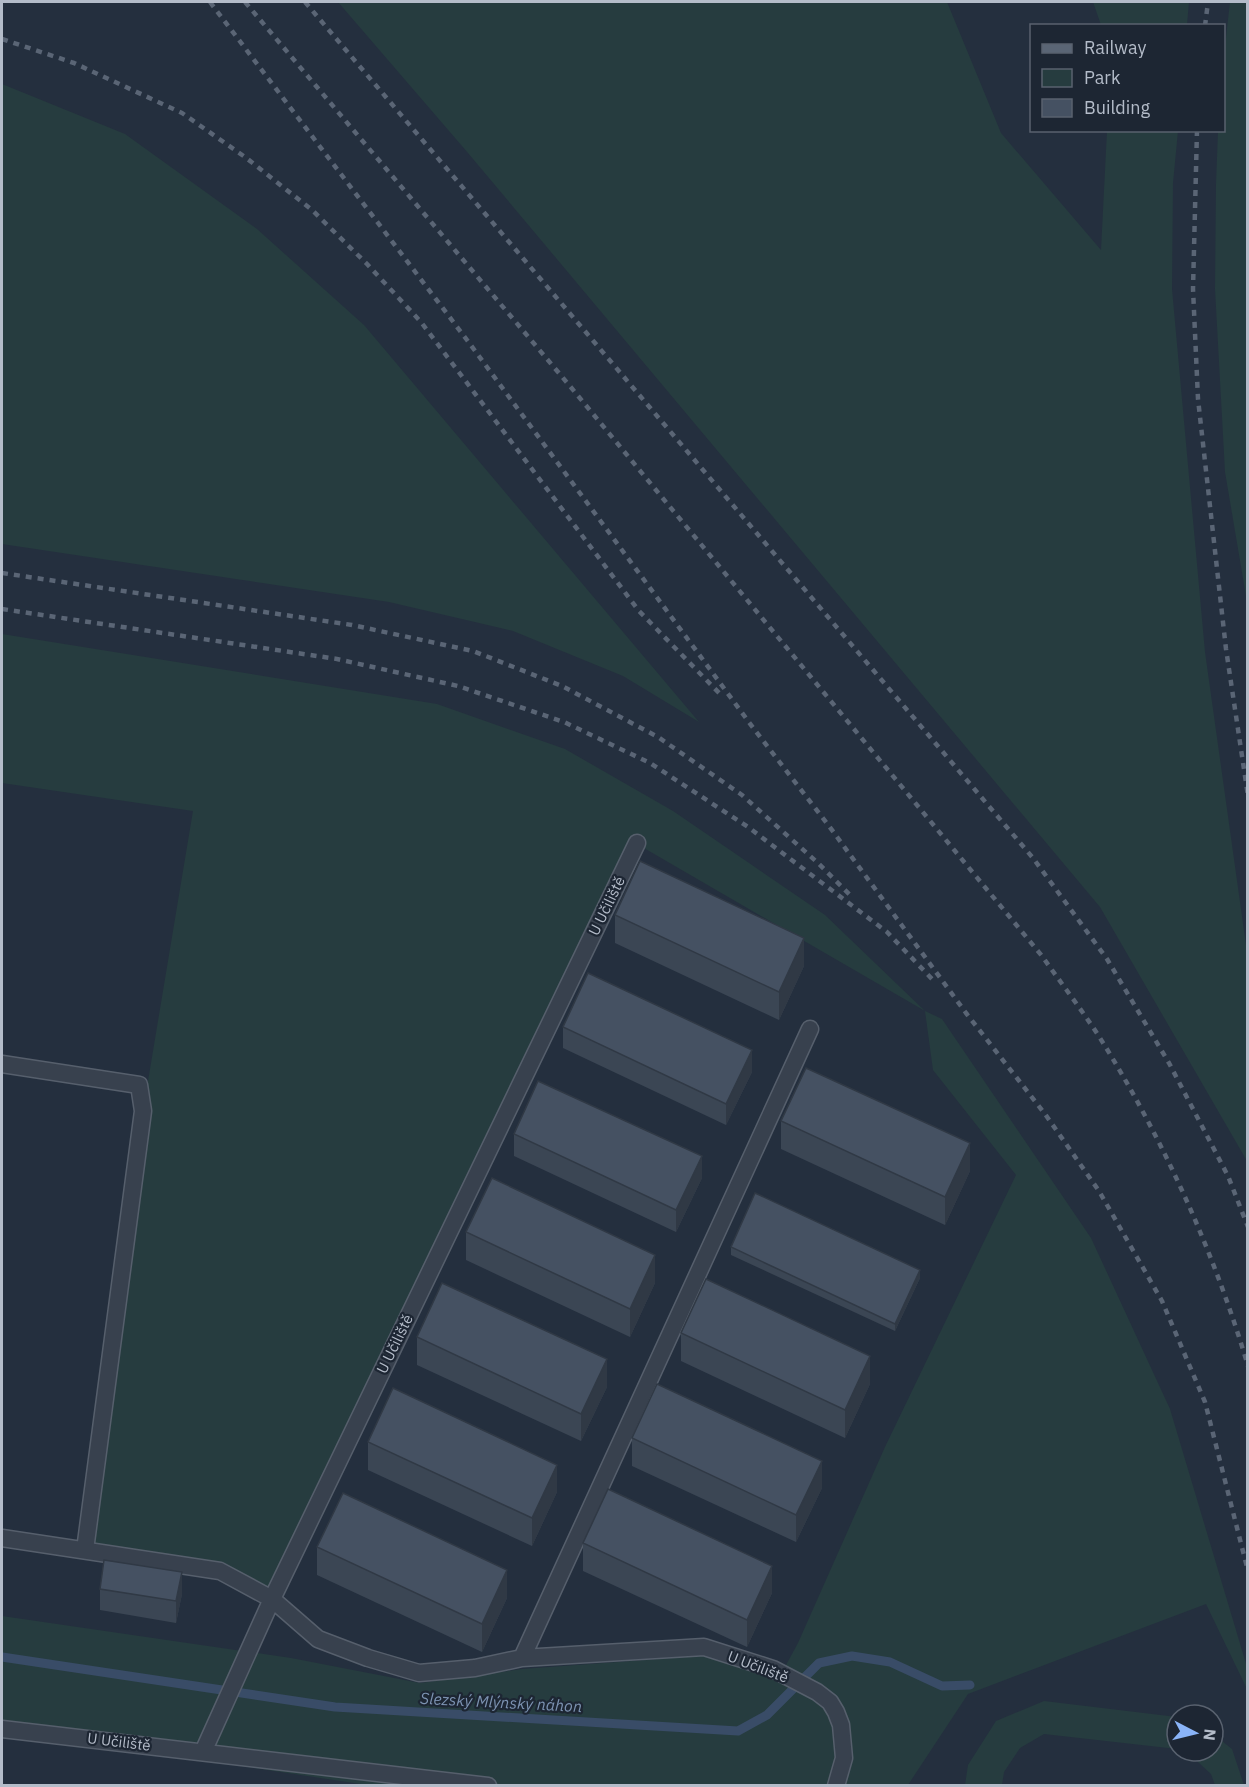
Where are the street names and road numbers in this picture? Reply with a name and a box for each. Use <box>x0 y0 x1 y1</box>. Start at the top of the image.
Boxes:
street label: U Učiliště <box>584 873 629 939</box>
street label: U Učiliště <box>372 1311 417 1377</box>
street label: U Učiliště <box>725 1646 791 1687</box>
street label: U Učiliště <box>86 1728 152 1755</box>

